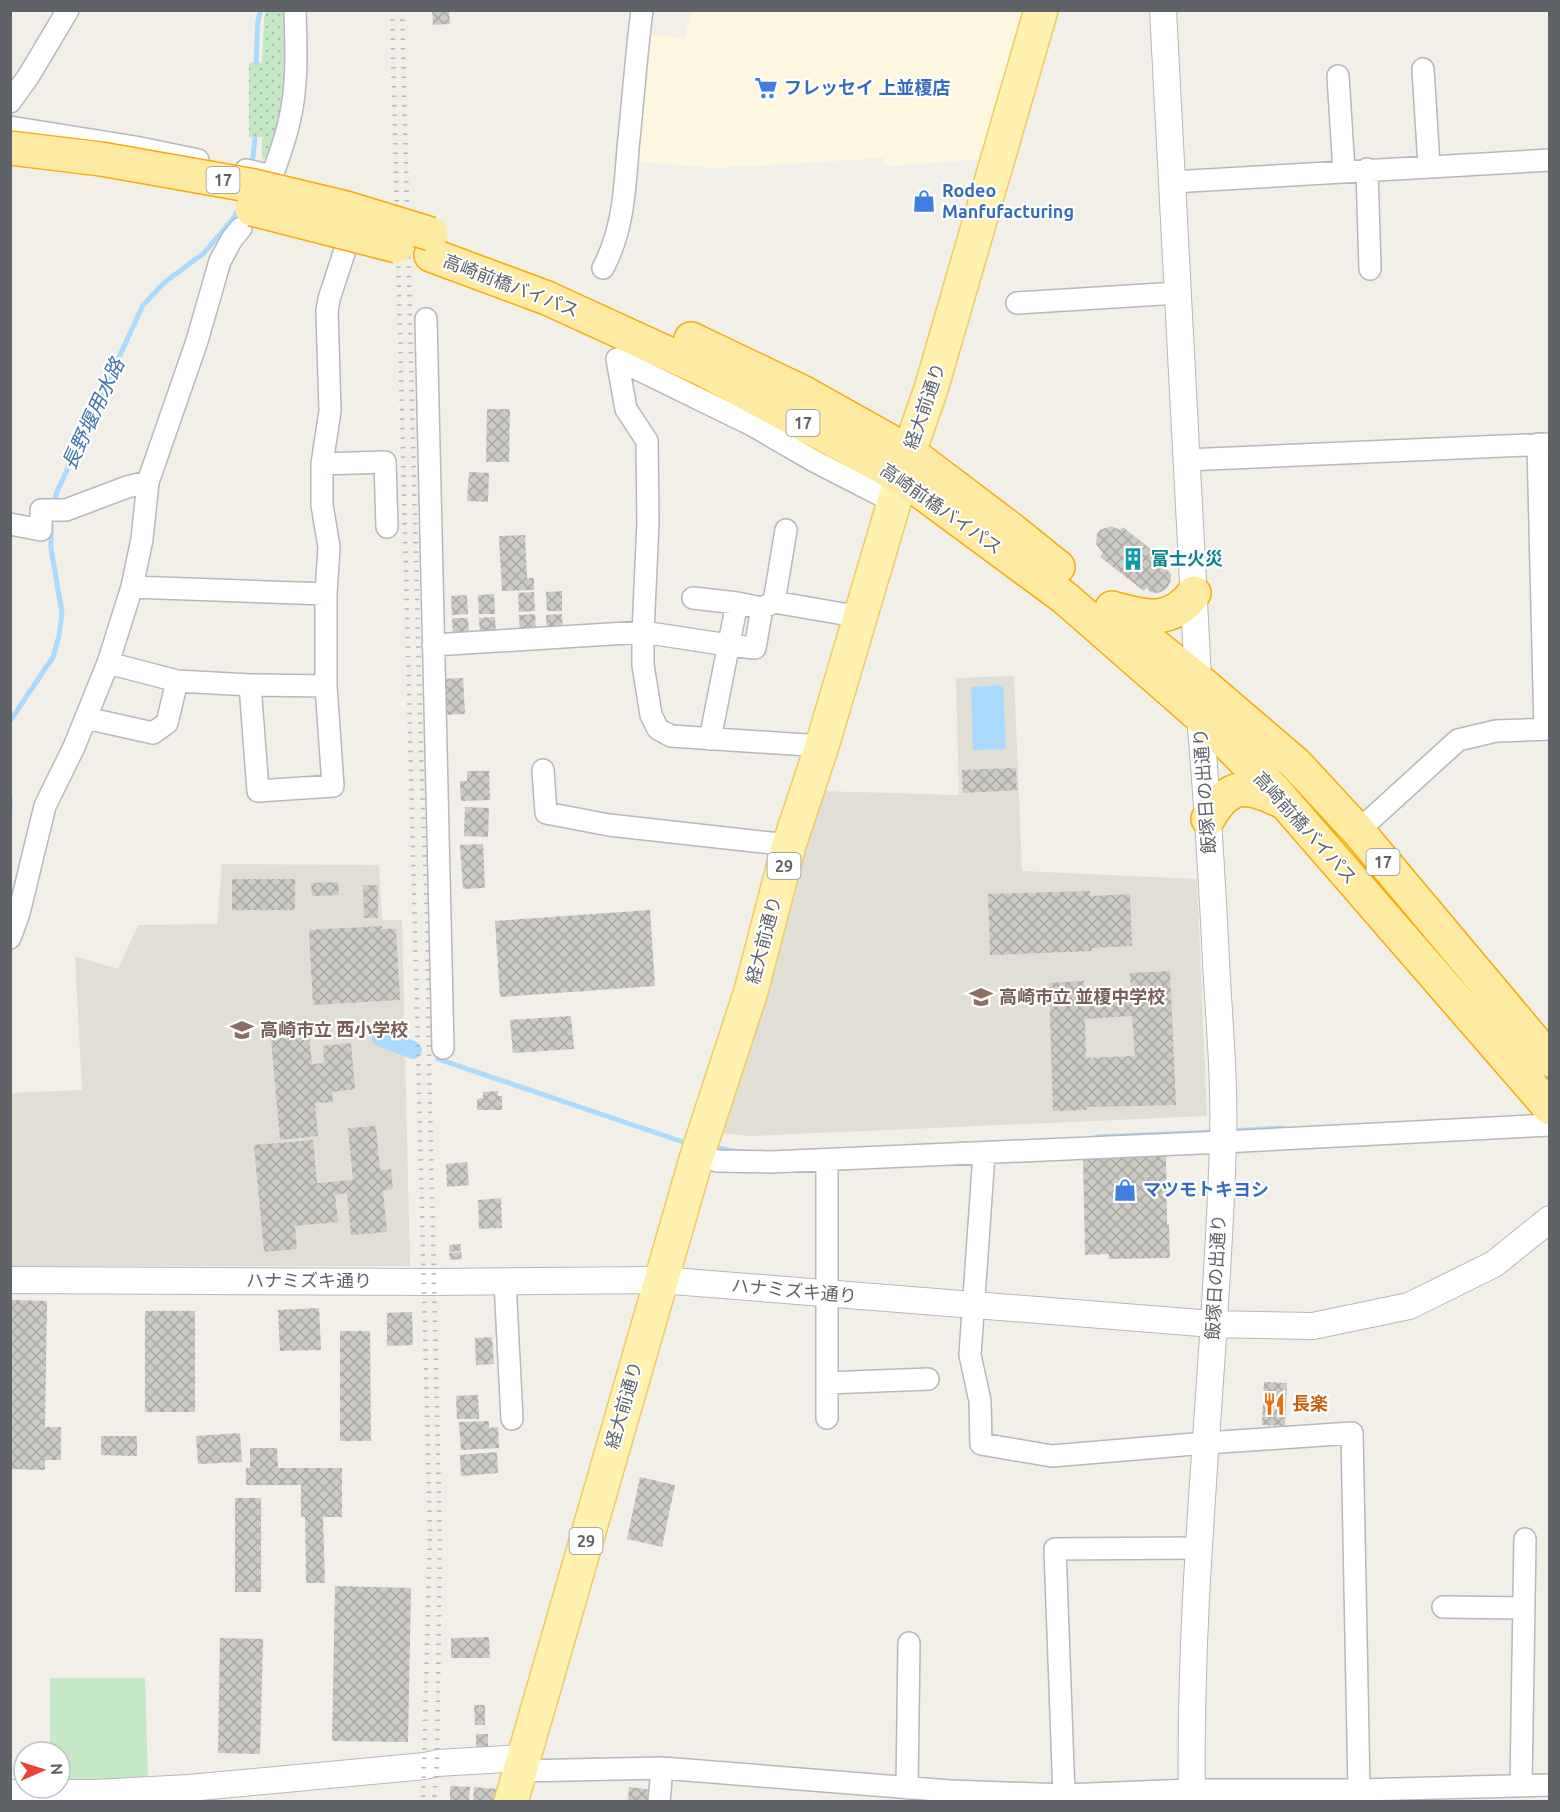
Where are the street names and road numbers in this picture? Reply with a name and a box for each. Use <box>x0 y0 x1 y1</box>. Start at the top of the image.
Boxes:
road number: 17 <box>206 167 240 193</box>
street label: 高崎前橋バイパス <box>441 250 582 320</box>
street label: 経大前通り <box>900 360 948 451</box>
road number: 17 <box>786 410 820 436</box>
street label: 高崎前橋バイパス <box>877 459 1006 558</box>
street label: 飯塚日の出通り <box>1190 728 1218 855</box>
street label: 高崎前橋バイパス <box>1250 767 1361 887</box>
road number: 17 <box>1366 849 1400 875</box>
road number: 29 <box>768 853 800 879</box>
street label: 経大前通り <box>742 894 784 986</box>
street label: 飯塚日の出通り <box>1202 1214 1228 1340</box>
street label: ハナミズキ通り <box>246 1270 372 1290</box>
street label: ハナミズキ通り <box>730 1275 858 1305</box>
street label: 経大前通り <box>601 1359 645 1451</box>
road number: 29 <box>570 1528 602 1554</box>

